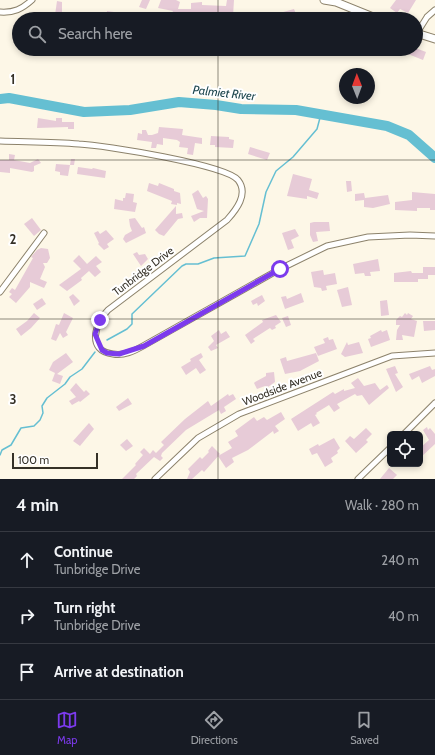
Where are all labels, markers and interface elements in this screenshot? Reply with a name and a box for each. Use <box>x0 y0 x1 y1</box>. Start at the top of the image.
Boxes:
search box <box>12 12 423 56</box>
icon: search <box>26 23 48 45</box>
text: Search here <box>58 25 133 43</box>
north arrow <box>339 68 375 104</box>
text: 1 <box>11 71 15 87</box>
water label: Palmiet River <box>192 82 257 103</box>
text: 2 <box>10 231 17 247</box>
street label: Tunbridge Drive <box>110 243 177 299</box>
route start <box>271 260 289 278</box>
route end <box>91 311 109 329</box>
street label: Woodside Avenue <box>240 365 324 409</box>
text: 3 <box>9 391 17 407</box>
map controls <box>387 431 423 467</box>
button: locate <box>387 431 423 467</box>
scale bar <box>12 451 98 470</box>
text: 100 m <box>18 453 49 467</box>
text: 4 min <box>16 495 59 515</box>
text: Walk · 280 m <box>345 497 419 513</box>
text: Continue <box>54 543 113 561</box>
icon: ahead <box>16 549 38 571</box>
text: 240 m <box>381 552 419 568</box>
text: Tunbridge Drive <box>54 561 140 577</box>
text: Turn right <box>54 599 115 617</box>
icon: right <box>16 605 38 627</box>
text: 40 m <box>388 608 419 624</box>
text: Tunbridge Drive <box>54 617 140 633</box>
icon: arrive <box>16 661 38 683</box>
text: Arrive at destination <box>54 663 184 681</box>
tab: Map <box>56 709 78 747</box>
tab: Directions <box>191 709 238 747</box>
tab: Saved <box>350 709 379 747</box>

